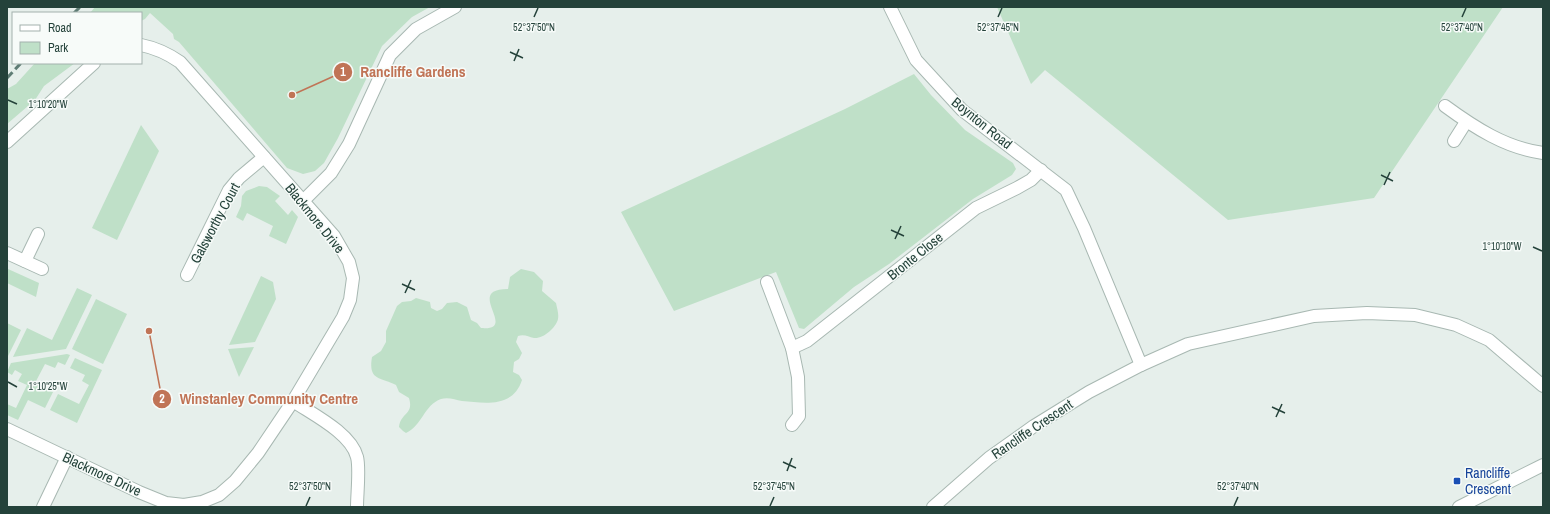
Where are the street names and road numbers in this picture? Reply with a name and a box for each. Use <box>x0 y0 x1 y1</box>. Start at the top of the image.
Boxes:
street label: Boynton Road <box>948 93 1016 153</box>
street label: Blackmore Drive <box>281 179 349 257</box>
street label: Galsworthy Court <box>186 180 244 266</box>
street label: Bronte Close <box>884 228 946 284</box>
street label: Rancliffe Crescent <box>988 395 1076 463</box>
street label: Blackmore Drive <box>60 448 144 500</box>

